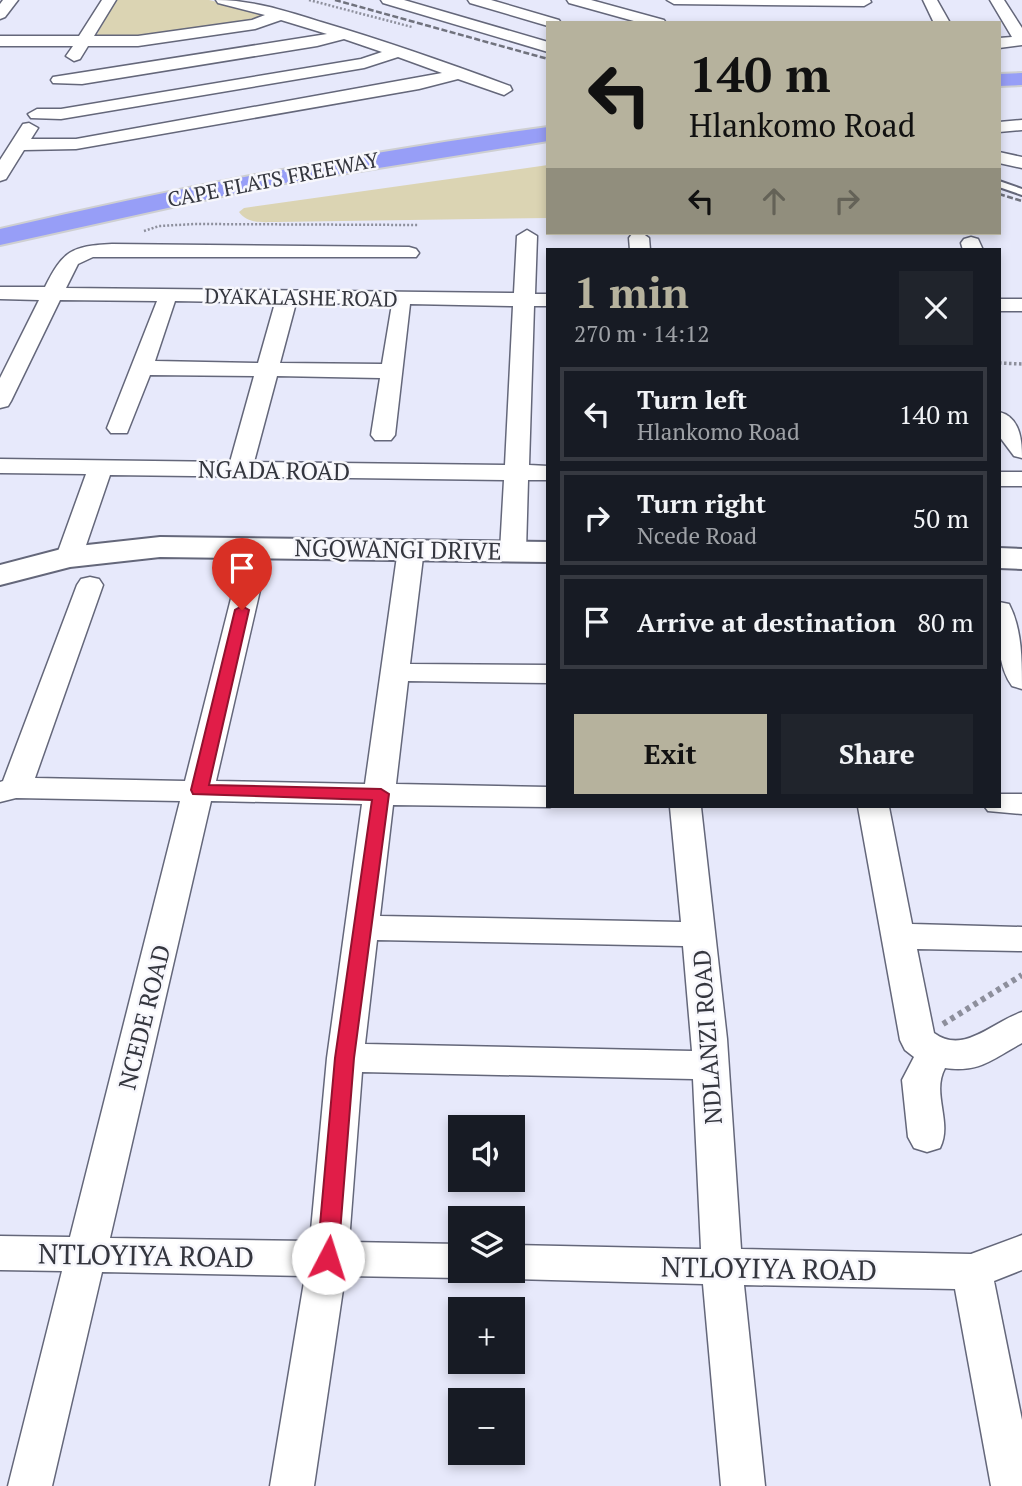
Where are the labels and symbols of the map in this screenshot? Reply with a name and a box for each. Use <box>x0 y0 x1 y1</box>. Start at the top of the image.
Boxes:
street label: CAPE FLATS FREEWAY <box>165 145 382 213</box>
street label: DYAKALASHE ROAD <box>204 281 398 313</box>
street label: NGADA ROAD <box>198 453 350 487</box>
street label: NGQWANGI DRIVE <box>294 531 502 567</box>
pin <box>212 538 272 610</box>
street label: NCEDE ROAD <box>111 941 177 1093</box>
street label: NDLANZI ROAD <box>685 949 729 1125</box>
position arrow <box>291 1221 365 1295</box>
street label: NTLOYIYA ROAD <box>38 1235 254 1275</box>
street label: NTLOYIYA ROAD <box>661 1248 877 1288</box>

